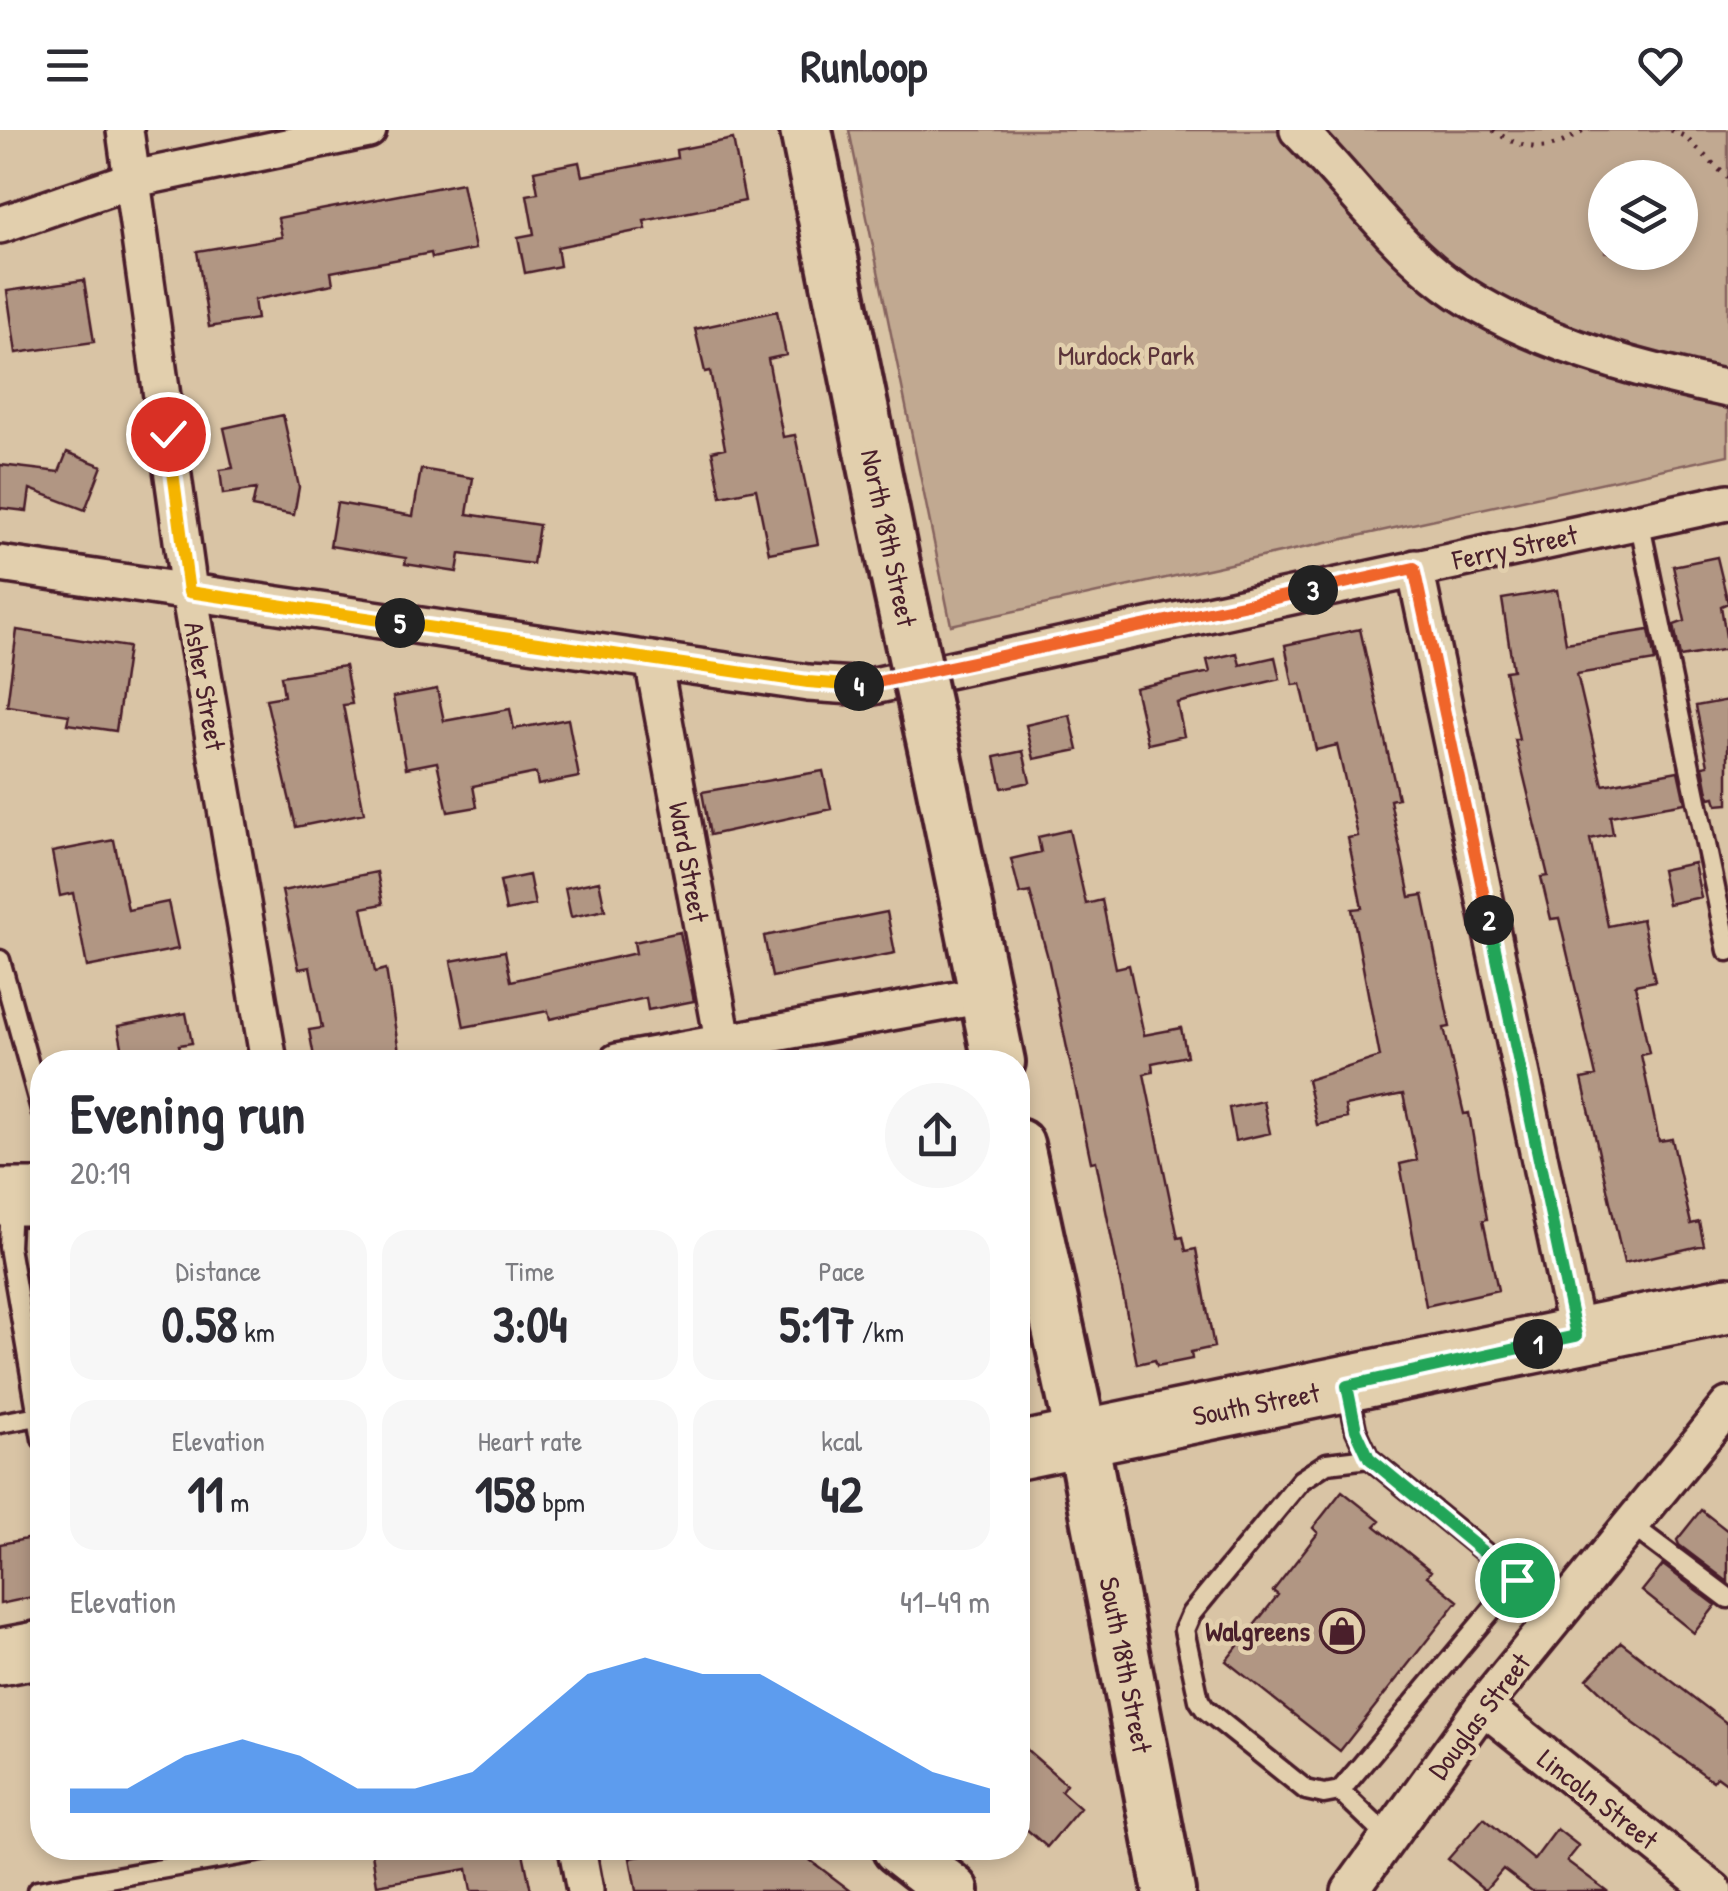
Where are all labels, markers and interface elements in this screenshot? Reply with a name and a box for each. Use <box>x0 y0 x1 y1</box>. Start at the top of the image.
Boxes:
text: Runloop <box>801 35 927 96</box>
icon: menu <box>40 38 95 93</box>
icon: heart <box>1633 38 1688 93</box>
map controls <box>1588 160 1698 270</box>
button: layers <box>1588 160 1698 270</box>
park label: Murdock Park <box>1058 336 1195 374</box>
pin <box>126 392 211 477</box>
icon: check <box>141 407 196 462</box>
street label: North 18th Street <box>852 446 926 630</box>
street label: Ferry Street <box>1448 515 1581 579</box>
pin: 3 <box>1288 565 1338 615</box>
text: 3 <box>1307 571 1319 609</box>
pin: 5 <box>375 598 425 648</box>
text: 5 <box>394 604 406 642</box>
street label: Asher Street <box>175 619 235 754</box>
pin: 4 <box>834 661 884 711</box>
text: 4 <box>854 667 864 705</box>
street label: Ward Street <box>660 799 718 926</box>
pin: 2 <box>1464 895 1514 945</box>
text: 2 <box>1482 901 1496 939</box>
text: Evening run <box>70 1076 305 1150</box>
button: share <box>885 1083 990 1188</box>
text: 20:19 <box>70 1151 130 1194</box>
text: Distance <box>176 1252 261 1290</box>
text: Time <box>505 1252 555 1290</box>
text: Pace <box>818 1252 865 1290</box>
text: 0.58 <box>162 1290 238 1358</box>
text: 3:04 <box>492 1290 568 1358</box>
text: 5:17 <box>779 1290 855 1358</box>
text: km <box>238 1313 275 1351</box>
text: /km <box>855 1313 904 1351</box>
pin: 1 <box>1513 1319 1563 1369</box>
text: 1 <box>1533 1325 1543 1363</box>
street label: South Street <box>1189 1373 1323 1435</box>
text: Elevation <box>172 1422 265 1460</box>
text: Heart rate <box>478 1422 582 1460</box>
text: kcal <box>821 1422 862 1460</box>
text: 11 <box>187 1460 224 1528</box>
text: 158 <box>475 1460 536 1528</box>
text: 42 <box>821 1460 863 1528</box>
text: m <box>224 1483 249 1521</box>
text: bpm <box>536 1483 585 1521</box>
pin <box>1475 1538 1560 1623</box>
icon: arrive <box>1490 1553 1545 1608</box>
street label: South 18th Street <box>1090 1574 1162 1757</box>
text: Elevation <box>70 1580 176 1623</box>
text: 41–49 m <box>900 1580 990 1623</box>
shop icon: Walgreens <box>1319 1608 1365 1654</box>
place label: Walgreens <box>1205 1612 1310 1651</box>
street label: Douglas Street <box>1419 1645 1539 1787</box>
street label: Lincoln Street <box>1530 1740 1666 1858</box>

